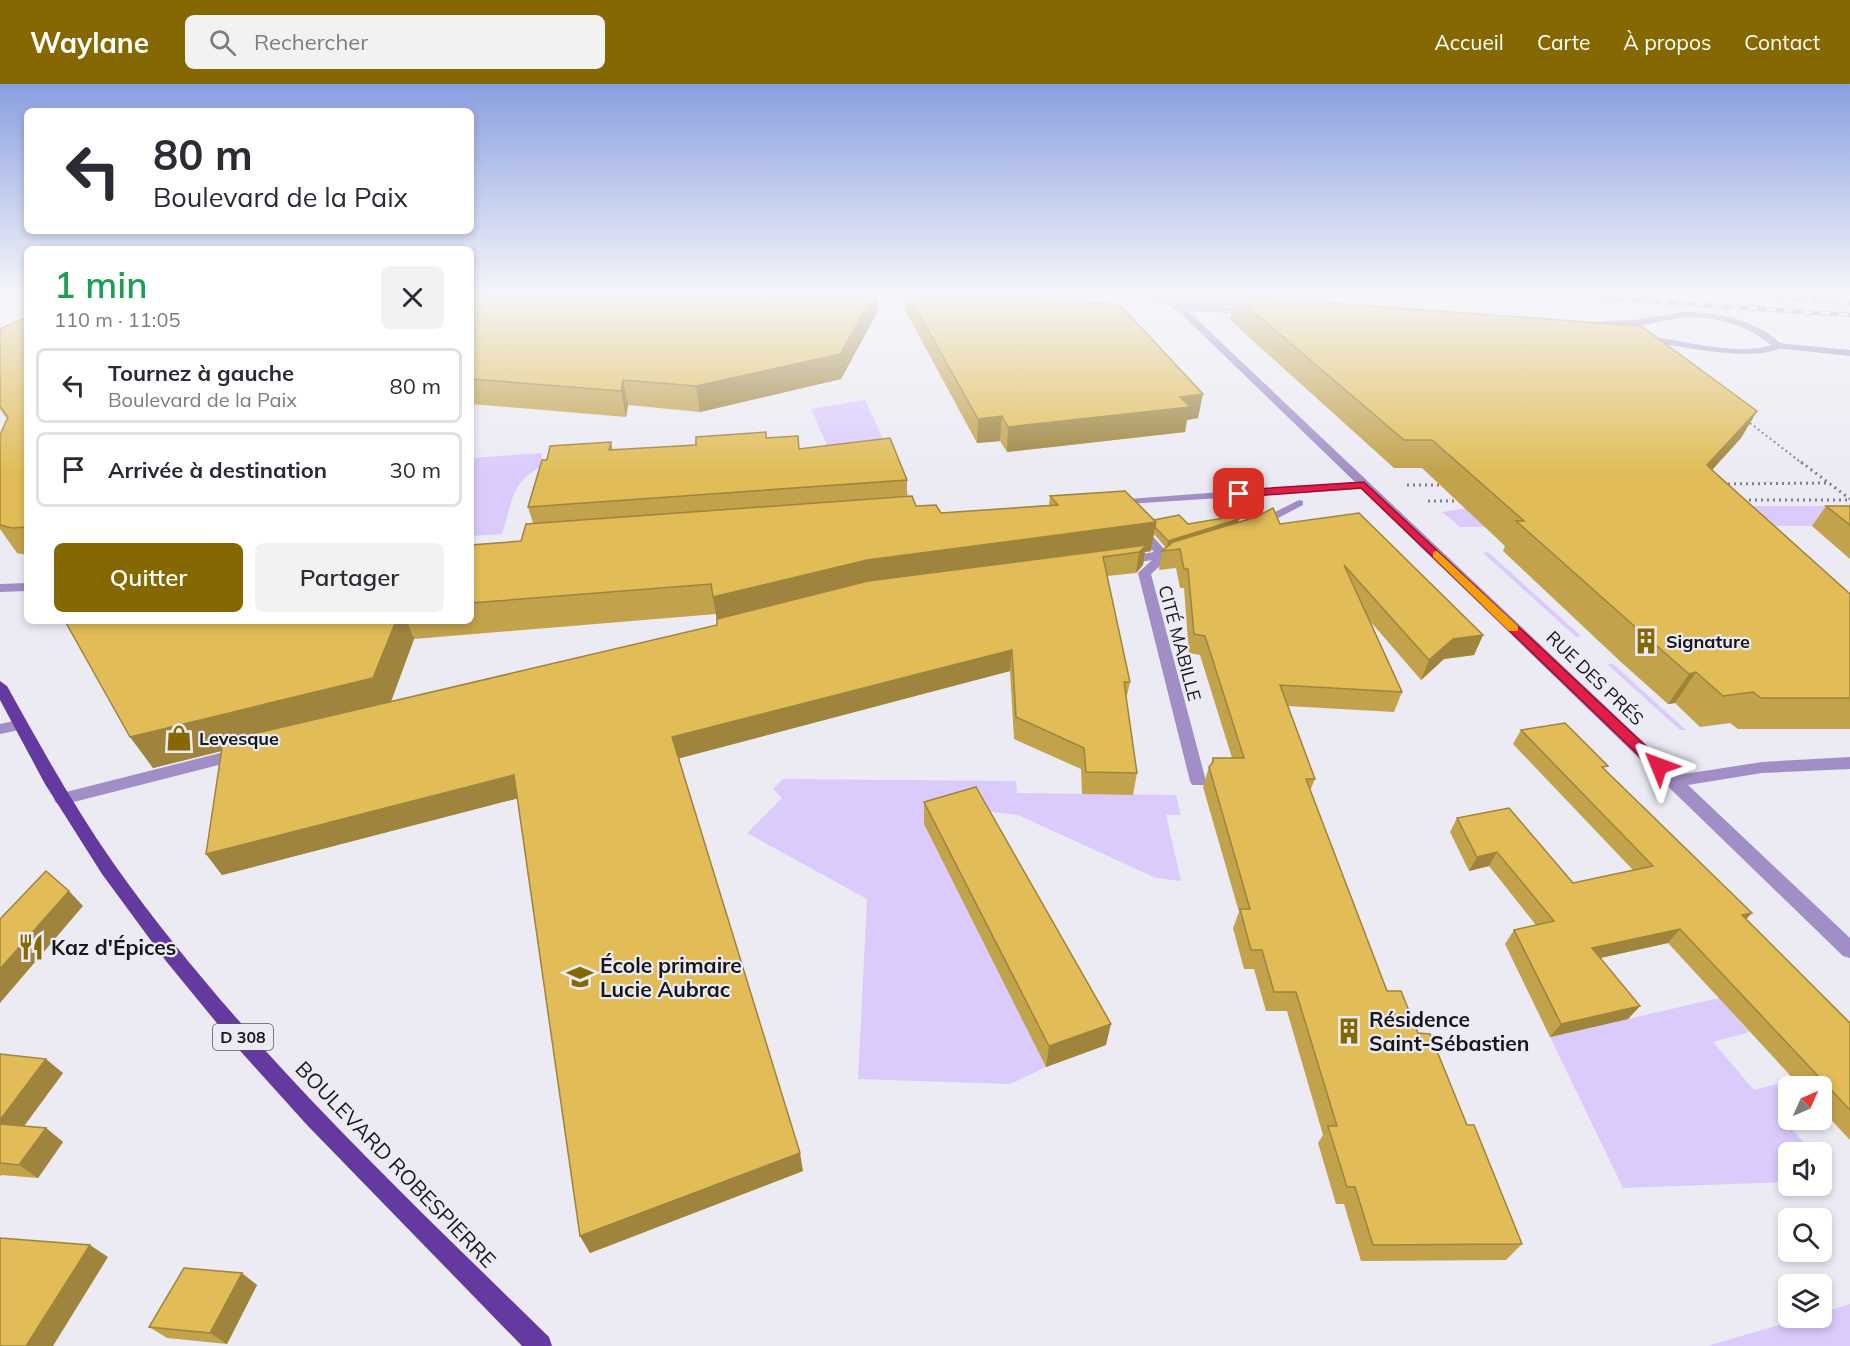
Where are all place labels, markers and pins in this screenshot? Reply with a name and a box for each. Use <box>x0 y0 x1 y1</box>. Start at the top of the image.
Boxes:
pin <box>1213 468 1264 519</box>
building icon: Signature <box>1631 626 1661 656</box>
place label: Signature <box>1666 630 1750 653</box>
shop icon: Levesque <box>164 723 194 753</box>
place label: Levesque <box>199 727 279 750</box>
restaurant icon: Kaz d'Épices <box>16 932 46 962</box>
place label: Kaz d'Épices <box>51 934 176 960</box>
place label: École primaire Lucie Aubrac <box>600 952 742 1002</box>
school or university icon: École primaire Lucie Aubrac <box>565 962 595 992</box>
place label: Résidence Saint-Sébastien <box>1369 1006 1529 1056</box>
building icon: Résidence Saint-Sébastien <box>1334 1016 1364 1046</box>

